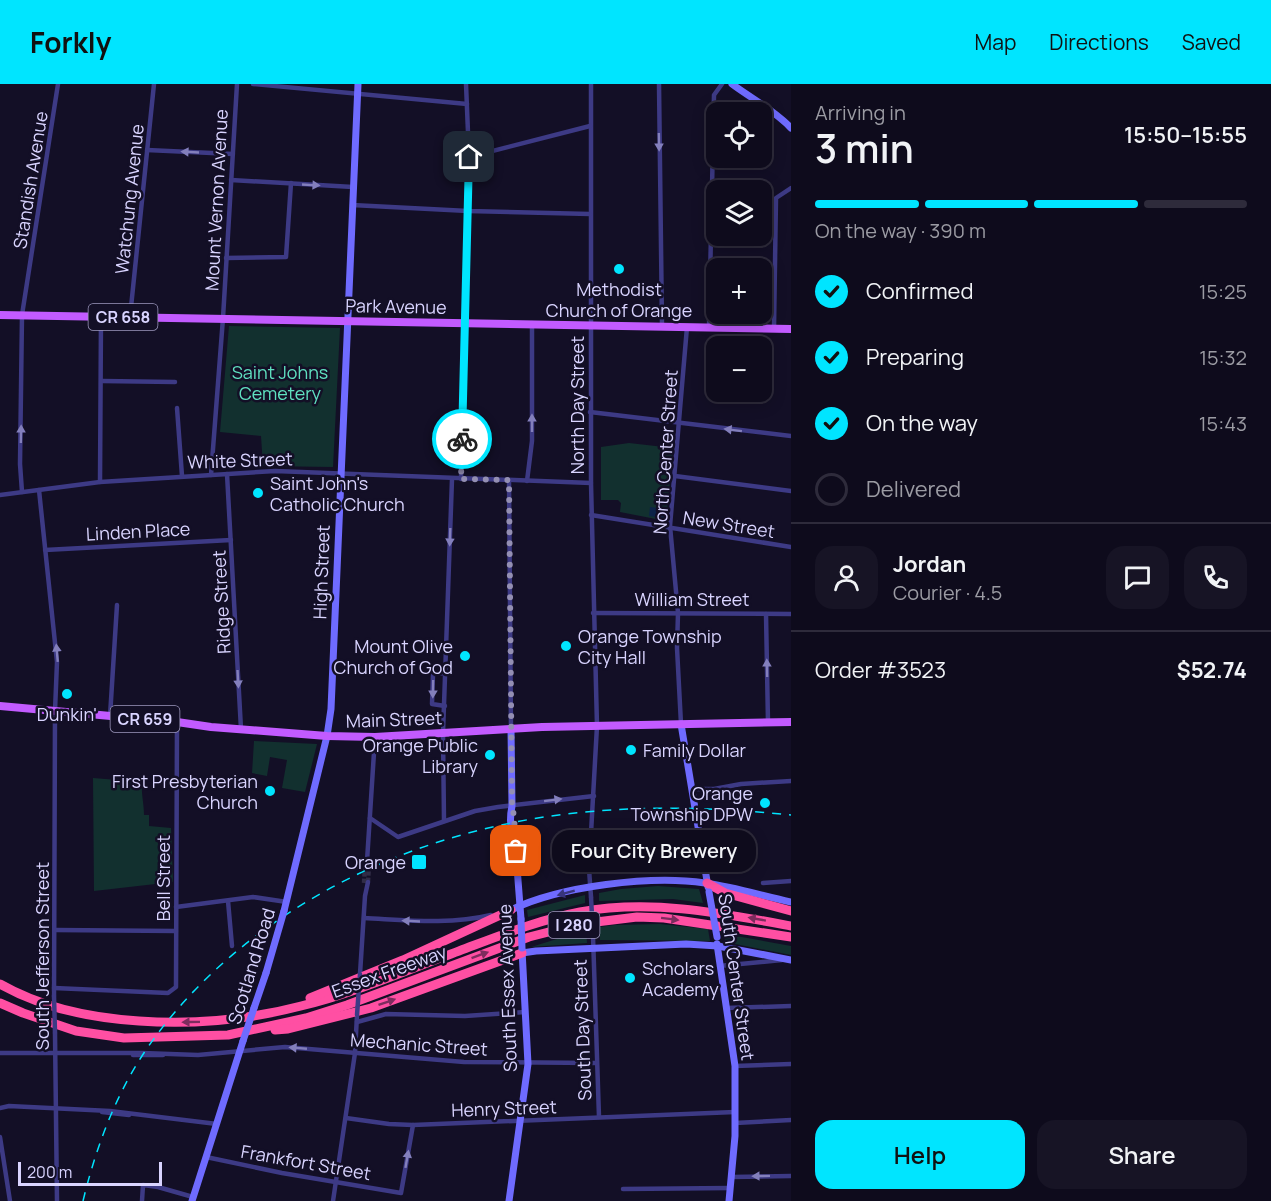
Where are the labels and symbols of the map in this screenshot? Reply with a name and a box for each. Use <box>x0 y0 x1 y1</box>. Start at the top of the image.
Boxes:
street label: Standish Avenue <box>7 109 53 251</box>
street label: Mount Vernon Avenue <box>199 109 233 291</box>
street label: Watchung Avenue <box>109 123 149 275</box>
pin <box>443 131 494 182</box>
one-way arrow <box>655 133 664 152</box>
one-way arrow <box>181 148 200 157</box>
one-way arrow <box>301 180 320 189</box>
marker: Methodist Church of Orange <box>612 262 626 276</box>
place label: Methodist Church of Orange <box>546 277 692 322</box>
street label: Park Avenue <box>345 293 447 319</box>
road number: CR 658 <box>88 304 158 330</box>
street label: North Day Street <box>565 336 589 474</box>
park label: Saint Johns Cemetery <box>232 360 328 405</box>
street label: North Center Street <box>647 369 683 535</box>
courier <box>432 409 492 469</box>
one-way arrow <box>527 413 537 432</box>
one-way arrow <box>16 424 25 443</box>
one-way arrow <box>723 425 742 434</box>
street label: White Street <box>187 446 293 474</box>
place label: Saint John's Catholic Church <box>270 471 405 516</box>
marker: Saint John's Catholic Church <box>251 486 265 500</box>
street label: New Street <box>681 505 777 543</box>
street label: Linden Place <box>85 516 191 546</box>
street label: High Street <box>307 524 335 620</box>
one-way arrow <box>445 527 455 546</box>
street label: Ridge Street <box>206 550 236 654</box>
street label: William Street <box>634 587 750 611</box>
place label: Orange Township City Hall <box>578 624 722 669</box>
place label: Mount Olive Church of God <box>334 634 453 679</box>
marker: Orange Township City Hall <box>559 639 573 653</box>
one-way arrow <box>52 643 61 662</box>
marker: Mount Olive Church of God <box>458 649 472 663</box>
one-way arrow <box>762 659 772 678</box>
one-way arrow <box>234 670 243 689</box>
one-way arrow <box>428 679 437 698</box>
marker: Dunkin' <box>60 687 74 701</box>
place label: Dunkin' <box>37 702 97 726</box>
street label: Main Street <box>345 705 443 733</box>
road number: CR 659 <box>110 706 180 732</box>
place label: Orange Public Library <box>363 733 478 778</box>
place label: Family Dollar <box>643 738 747 762</box>
marker: Family Dollar <box>624 743 638 757</box>
marker: Orange Public Library <box>483 748 497 762</box>
place label: First Presbyterian Church <box>112 769 258 814</box>
place label: Orange Township DPW <box>631 781 753 826</box>
marker: First Presbyterian Church <box>263 784 277 798</box>
one-way arrow <box>543 795 562 805</box>
marker: Orange Township DPW <box>758 796 772 810</box>
pin <box>490 825 541 876</box>
callout: Four City Brewery <box>552 830 756 872</box>
street label: Bell Street <box>151 835 175 921</box>
place label: Orange <box>345 850 406 874</box>
marker: Orange <box>410 853 428 871</box>
street label: South Jefferson Street <box>30 862 54 1050</box>
one-way arrow <box>557 889 575 898</box>
street label: South Center Street <box>713 892 761 1062</box>
street label: South Essex Avenue <box>492 904 522 1072</box>
street label: Scotland Road <box>222 905 280 1027</box>
road number: I 280 <box>548 912 600 938</box>
one-way arrow <box>660 915 679 924</box>
one-way arrow <box>747 915 766 924</box>
one-way arrow <box>402 916 421 925</box>
street label: Essex Freeway <box>328 939 450 1003</box>
one-way arrow <box>471 950 489 959</box>
place label: Scholars Academy <box>642 956 719 1001</box>
street label: South Day Street <box>568 959 596 1101</box>
marker: Scholars Academy <box>623 971 637 985</box>
one-way arrow <box>378 997 396 1006</box>
one-way arrow <box>181 1017 200 1027</box>
street label: Mechanic Street <box>350 1027 488 1061</box>
one-way arrow <box>288 1043 307 1053</box>
street label: Henry Street <box>451 1094 557 1122</box>
street label: Frankfort Street <box>239 1139 373 1185</box>
one-way arrow <box>403 1149 412 1168</box>
scale bar <box>18 1159 162 1186</box>
one-way arrow <box>751 1171 770 1181</box>

